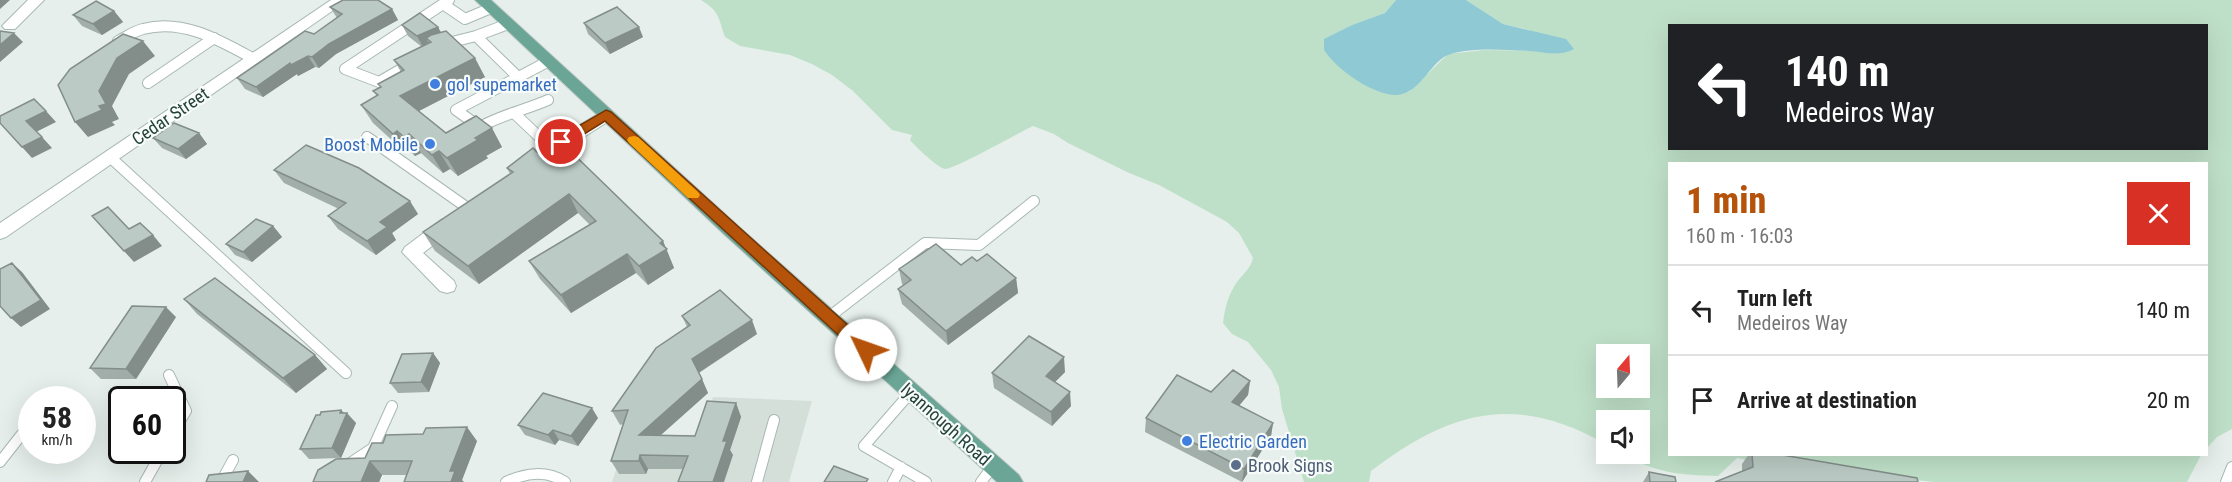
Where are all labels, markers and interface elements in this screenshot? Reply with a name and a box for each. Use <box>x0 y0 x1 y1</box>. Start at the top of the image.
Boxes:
text: 140 m <box>1785 47 1890 96</box>
icon: left <box>1686 48 1764 126</box>
place label: gol supemarket <box>447 74 557 95</box>
marker: gol supemarket <box>428 77 442 91</box>
street label: Cedar Street <box>128 83 212 149</box>
text: Medeiros Way <box>1785 97 1934 129</box>
pin <box>535 116 586 167</box>
icon: arrive <box>544 125 577 158</box>
place label: Boost Mobile <box>324 134 418 155</box>
marker: Boost Mobile <box>423 137 437 151</box>
text: 1 min <box>1686 180 1766 222</box>
button: close <box>2127 182 2190 245</box>
text: 160 m · 16:03 <box>1686 224 1793 248</box>
text: Turn left <box>1737 286 1812 311</box>
icon: left <box>1686 294 1719 327</box>
text: 140 m <box>2136 298 2190 323</box>
text: Medeiros Way <box>1737 311 1848 335</box>
position arrow <box>834 318 898 382</box>
north arrow <box>1596 344 1650 398</box>
map controls <box>1596 344 1650 464</box>
street label: Iyannough Road <box>897 378 995 470</box>
icon: arrive <box>1686 384 1719 417</box>
speed limit sign: 60 <box>108 386 186 464</box>
text: Arrive at destination <box>1737 388 1917 413</box>
text: 20 m <box>2147 388 2190 413</box>
text: 58 <box>42 400 72 435</box>
button: sound <box>1596 410 1650 464</box>
text: km/h <box>42 431 72 449</box>
place label: Electric Garden <box>1199 431 1307 452</box>
marker: Electric Garden <box>1180 434 1194 448</box>
place label: Brook Signs <box>1248 455 1333 476</box>
marker: Brook Signs <box>1229 458 1243 472</box>

